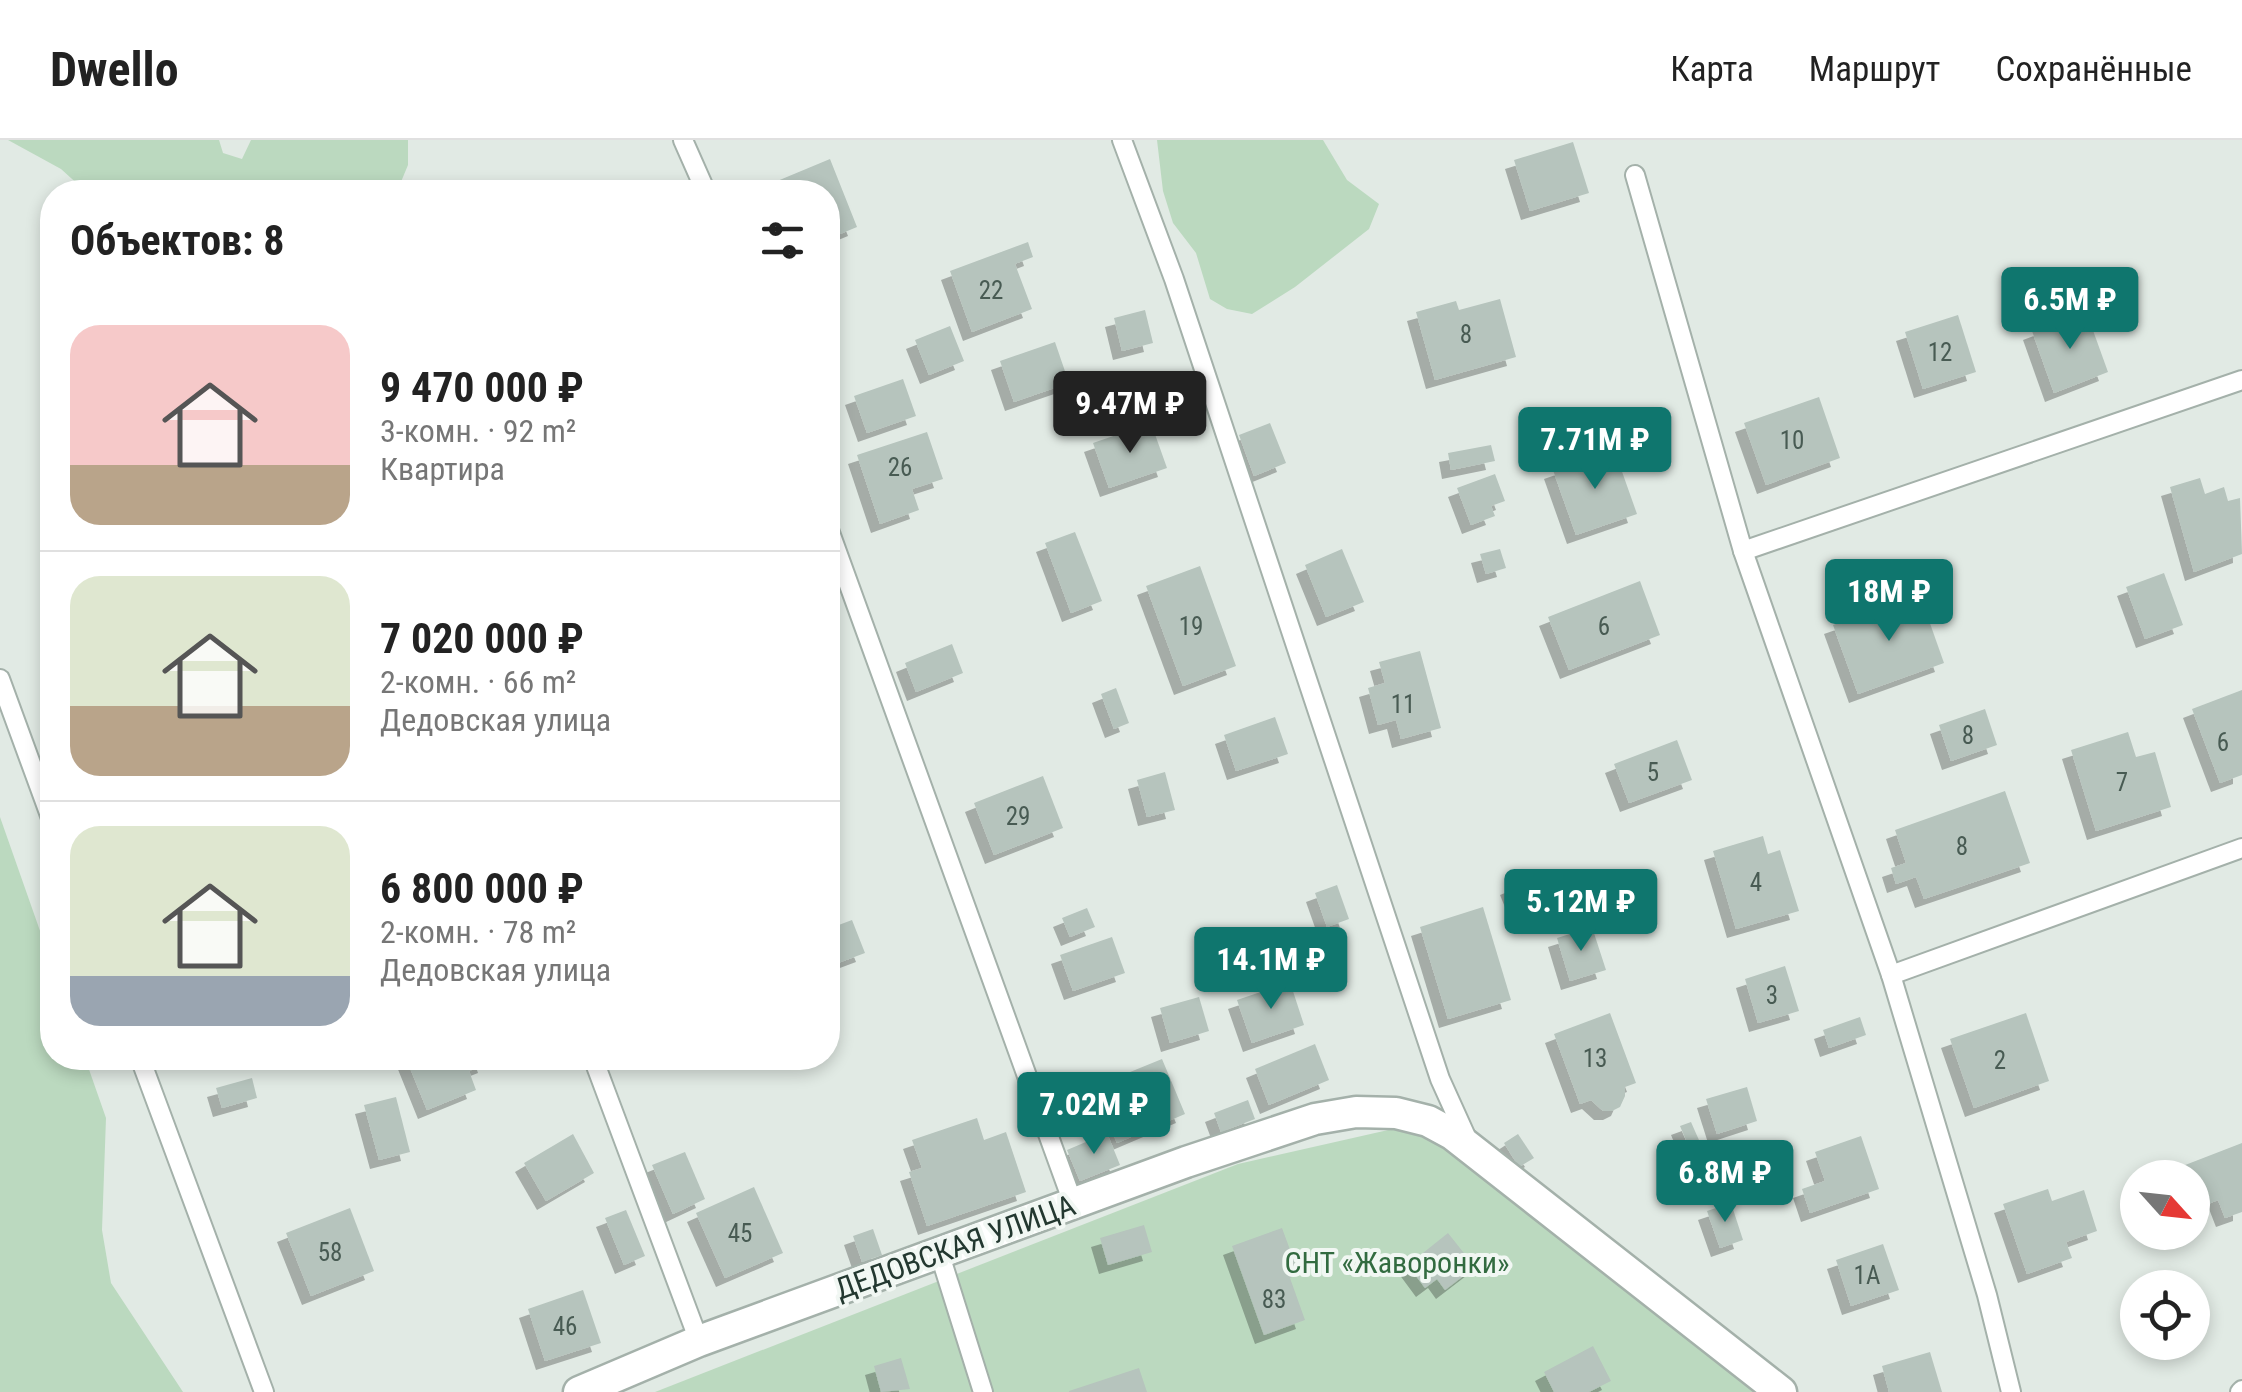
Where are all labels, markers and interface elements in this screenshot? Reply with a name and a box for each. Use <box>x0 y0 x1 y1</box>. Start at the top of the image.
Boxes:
text: Dwello <box>50 41 179 98</box>
text: Карта <box>1670 49 1754 90</box>
text: Маршрут <box>1809 49 1941 90</box>
text: Сохранённые <box>1996 49 2192 90</box>
icon: filters <box>755 213 810 268</box>
text: Объектов: 8 <box>70 216 284 265</box>
pin: 6.5M ₽ <box>1989 267 2151 352</box>
house number: 22 <box>979 276 1003 305</box>
text: 6.5M ₽ <box>2023 280 2117 318</box>
house number: 8 <box>1460 320 1472 349</box>
house number: 12 <box>1928 338 1952 367</box>
text: 9 470 000 ₽ <box>380 363 584 412</box>
icon: home <box>150 365 270 485</box>
pin: 9.47M ₽ <box>1038 371 1222 456</box>
text: 9.47M ₽ <box>1075 384 1185 422</box>
pin: 7.71M ₽ <box>1503 407 1687 492</box>
text: 3-комн. · 92 m² <box>380 412 576 450</box>
text: 7.71M ₽ <box>1540 420 1650 458</box>
house number: 10 <box>1780 426 1804 455</box>
text: Квартира <box>380 450 505 488</box>
house number: 26 <box>888 453 912 482</box>
pin: 18M ₽ <box>1819 559 1959 644</box>
text: 18M ₽ <box>1847 572 1931 610</box>
house number: 19 <box>1179 612 1203 641</box>
house number: 6 <box>1598 612 1610 641</box>
text: 7 020 000 ₽ <box>380 614 584 663</box>
icon: home <box>150 616 270 736</box>
text: 2-комн. · 66 m² <box>380 663 576 701</box>
house number: 11 <box>1391 690 1415 719</box>
text: Дедовская улица <box>380 701 611 739</box>
house number: 8 <box>1962 721 1974 750</box>
house number: 6 <box>2217 728 2229 757</box>
house number: 5 <box>1647 758 1659 787</box>
house number: 7 <box>2116 768 2128 797</box>
house number: 29 <box>1006 802 1030 831</box>
house number: 8 <box>1956 832 1968 861</box>
text: 6 800 000 ₽ <box>380 864 584 913</box>
icon: home <box>150 866 270 986</box>
house number: 4 <box>1750 868 1762 897</box>
pin: 5.12M ₽ <box>1489 869 1673 954</box>
text: 5.12M ₽ <box>1526 882 1636 920</box>
text: 2-комн. · 78 m² <box>380 913 576 951</box>
pin: 14.1M ₽ <box>1179 927 1363 1012</box>
text: 14.1M ₽ <box>1216 940 1326 978</box>
text: Дедовская улица <box>380 951 611 989</box>
house number: 3 <box>1766 981 1778 1010</box>
house number: 13 <box>1583 1044 1607 1073</box>
house number: 2 <box>1994 1046 2006 1075</box>
pin: 7.02M ₽ <box>1002 1072 1186 1157</box>
text: 7.02M ₽ <box>1039 1085 1149 1123</box>
pin: 6.8M ₽ <box>1644 1140 1806 1225</box>
text: 6.8M ₽ <box>1678 1153 1772 1191</box>
north arrow <box>2120 1160 2210 1250</box>
map controls <box>2120 1160 2210 1360</box>
street label: ДЕДОВСКАЯ УЛИЦА <box>830 1187 1080 1307</box>
house number: 45 <box>728 1219 752 1248</box>
house number: 58 <box>318 1238 342 1267</box>
park label: СНТ «Жаворонки» <box>1284 1245 1510 1280</box>
house number: 1А <box>1854 1261 1880 1290</box>
button: locate <box>2120 1270 2210 1360</box>
house number: 83 <box>1262 1285 1286 1314</box>
house number: 46 <box>553 1312 577 1341</box>

